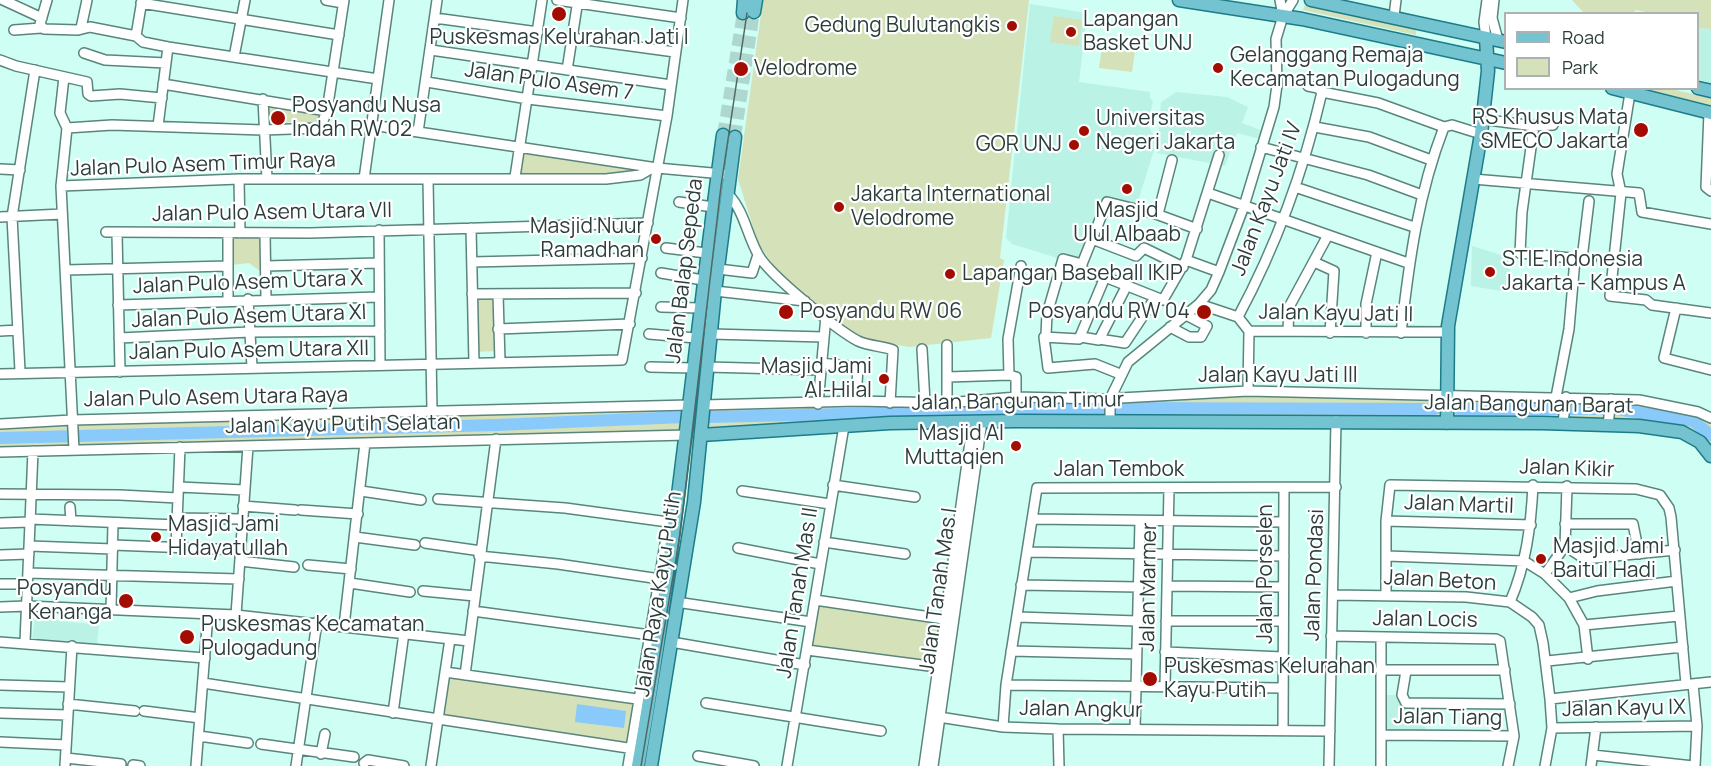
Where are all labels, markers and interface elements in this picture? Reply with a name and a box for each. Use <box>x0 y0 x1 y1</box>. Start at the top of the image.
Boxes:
marker: Puskesmas Kelurahan Jati I <box>550 5 568 23</box>
place label: Lapangan Basket UNJ <box>1083 7 1193 57</box>
legend <box>1504 12 1699 90</box>
place label: Gedung Bulutangkis <box>805 13 1000 39</box>
marker: Gedung Bulutangkis <box>1005 19 1019 33</box>
place label: Puskesmas Kelurahan Jati I <box>429 25 689 51</box>
marker: Lapangan Basket UNJ <box>1064 25 1078 39</box>
text: Road <box>1562 25 1605 49</box>
place label: Gelanggang Remaja Kecamatan Pulogadung <box>1230 43 1460 93</box>
text: Park <box>1562 55 1598 79</box>
place label: Velodrome <box>754 56 857 82</box>
street label: Jalan Pulo Asem 7 <box>463 58 635 106</box>
marker: Velodrome <box>732 60 750 78</box>
marker: Gelanggang Remaja Kecamatan Pulogadung <box>1211 61 1225 75</box>
place label: Posyandu Nusa Indah RW 02 <box>292 93 441 143</box>
place label: RS Khusus Mata SMECO Jakarta <box>1472 105 1628 155</box>
place label: Universitas Negeri Jakarta <box>1096 106 1235 156</box>
marker: Posyandu Nusa Indah RW 02 <box>269 109 287 127</box>
street label: Jalan Kayu Jati IV <box>1226 119 1308 279</box>
marker: RS Khusus Mata SMECO Jakarta <box>1632 121 1650 139</box>
marker: Universitas Negeri Jakarta <box>1077 124 1091 138</box>
place label: GOR UNJ <box>976 132 1062 158</box>
marker: GOR UNJ <box>1067 138 1081 152</box>
street label: Jalan Pulo Asem Timur Raya <box>70 148 336 182</box>
street label: Jalan Balap Sepeda <box>661 177 709 365</box>
place label: Jakarta International Velodrome <box>851 182 1050 232</box>
marker: Masjid Ulul Albaab <box>1120 182 1134 196</box>
street label: Jalan Pulo Asem Utara VII <box>152 198 392 228</box>
place label: Masjid Ulul Albaab <box>1073 198 1181 248</box>
marker: Jakarta International Velodrome <box>832 200 846 214</box>
place label: Masjid Nuur Ramadhan <box>530 214 644 264</box>
marker: Masjid Nuur Ramadhan <box>649 232 663 246</box>
place label: STIE Indonesia Jakarta - Kampus A <box>1502 247 1686 297</box>
place label: Lapangan Baseball IKIP <box>962 261 1183 287</box>
marker: STIE Indonesia Jakarta - Kampus A <box>1483 265 1497 279</box>
street label: Jalan Pulo Asem Utara X <box>133 266 363 300</box>
marker: Lapangan Baseball IKIP <box>943 267 957 281</box>
place label: Posyandu RW 06 <box>800 299 962 325</box>
place label: Posyandu RW 04 <box>1028 299 1190 325</box>
street label: Jalan Pulo Asem Utara XI <box>131 300 367 334</box>
street label: Jalan Kayu Jati II <box>1258 300 1414 328</box>
marker: Posyandu RW 06 <box>777 303 795 321</box>
marker: Posyandu RW 04 <box>1195 303 1213 321</box>
street label: Jalan Pulo Asem Utara XII <box>129 336 369 366</box>
place label: Masjid Jami Al-Hilal <box>761 354 872 404</box>
street label: Jalan Kayu Jati III <box>1198 363 1358 389</box>
marker: Masjid Jami Al-Hilal <box>877 372 891 386</box>
street label: Jalan Pulo Asem Utara Raya <box>84 383 348 413</box>
street label: Jalan Bangunan Timur <box>911 388 1125 416</box>
street label: Jalan Bangunan Barat <box>1424 391 1634 419</box>
street label: Jalan Kayu Putih Selatan <box>225 410 461 440</box>
place label: Masjid Al Muttaqien <box>905 421 1004 471</box>
marker: Masjid Al Muttaqien <box>1009 439 1023 453</box>
street label: Jalan Kikir <box>1519 455 1615 483</box>
street label: Jalan Tembok <box>1054 457 1184 483</box>
street label: Jalan Raya Kayu Putih <box>630 489 688 699</box>
street label: Jalan Martil <box>1404 490 1514 520</box>
street label: Jalan Porselen <box>1253 504 1279 644</box>
street label: Jalan Tanah Mas II <box>772 506 824 680</box>
street label: Jalan Tanah Mas I <box>915 506 963 676</box>
street label: Jalan Pondasi <box>1300 509 1330 641</box>
place label: Masjid Jami Hidayatullah <box>168 512 288 562</box>
street label: Jalan Marmer <box>1135 522 1163 652</box>
marker: Masjid Jami Hidayatullah <box>149 530 163 544</box>
place label: Masjid Jami Baitul Hadi <box>1553 534 1664 584</box>
marker: Masjid Jami Baitul Hadi <box>1534 552 1548 566</box>
street label: Jalan Beton <box>1383 565 1497 597</box>
place label: Posyandu Kenanga <box>17 576 112 626</box>
marker: Posyandu Kenanga <box>117 592 135 610</box>
street label: Jalan Locis <box>1372 606 1478 634</box>
place label: Puskesmas Kecamatan Pulogadung <box>201 612 425 662</box>
marker: Puskesmas Kecamatan Pulogadung <box>178 628 196 646</box>
place label: Puskesmas Kelurahan Kayu Putih <box>1164 654 1375 704</box>
marker: Puskesmas Kelurahan Kayu Putih <box>1141 670 1159 688</box>
street label: Jalan Kayu IX <box>1562 695 1686 723</box>
street label: Jalan Angkur <box>1019 696 1143 724</box>
street label: Jalan Tiang <box>1393 704 1503 732</box>

